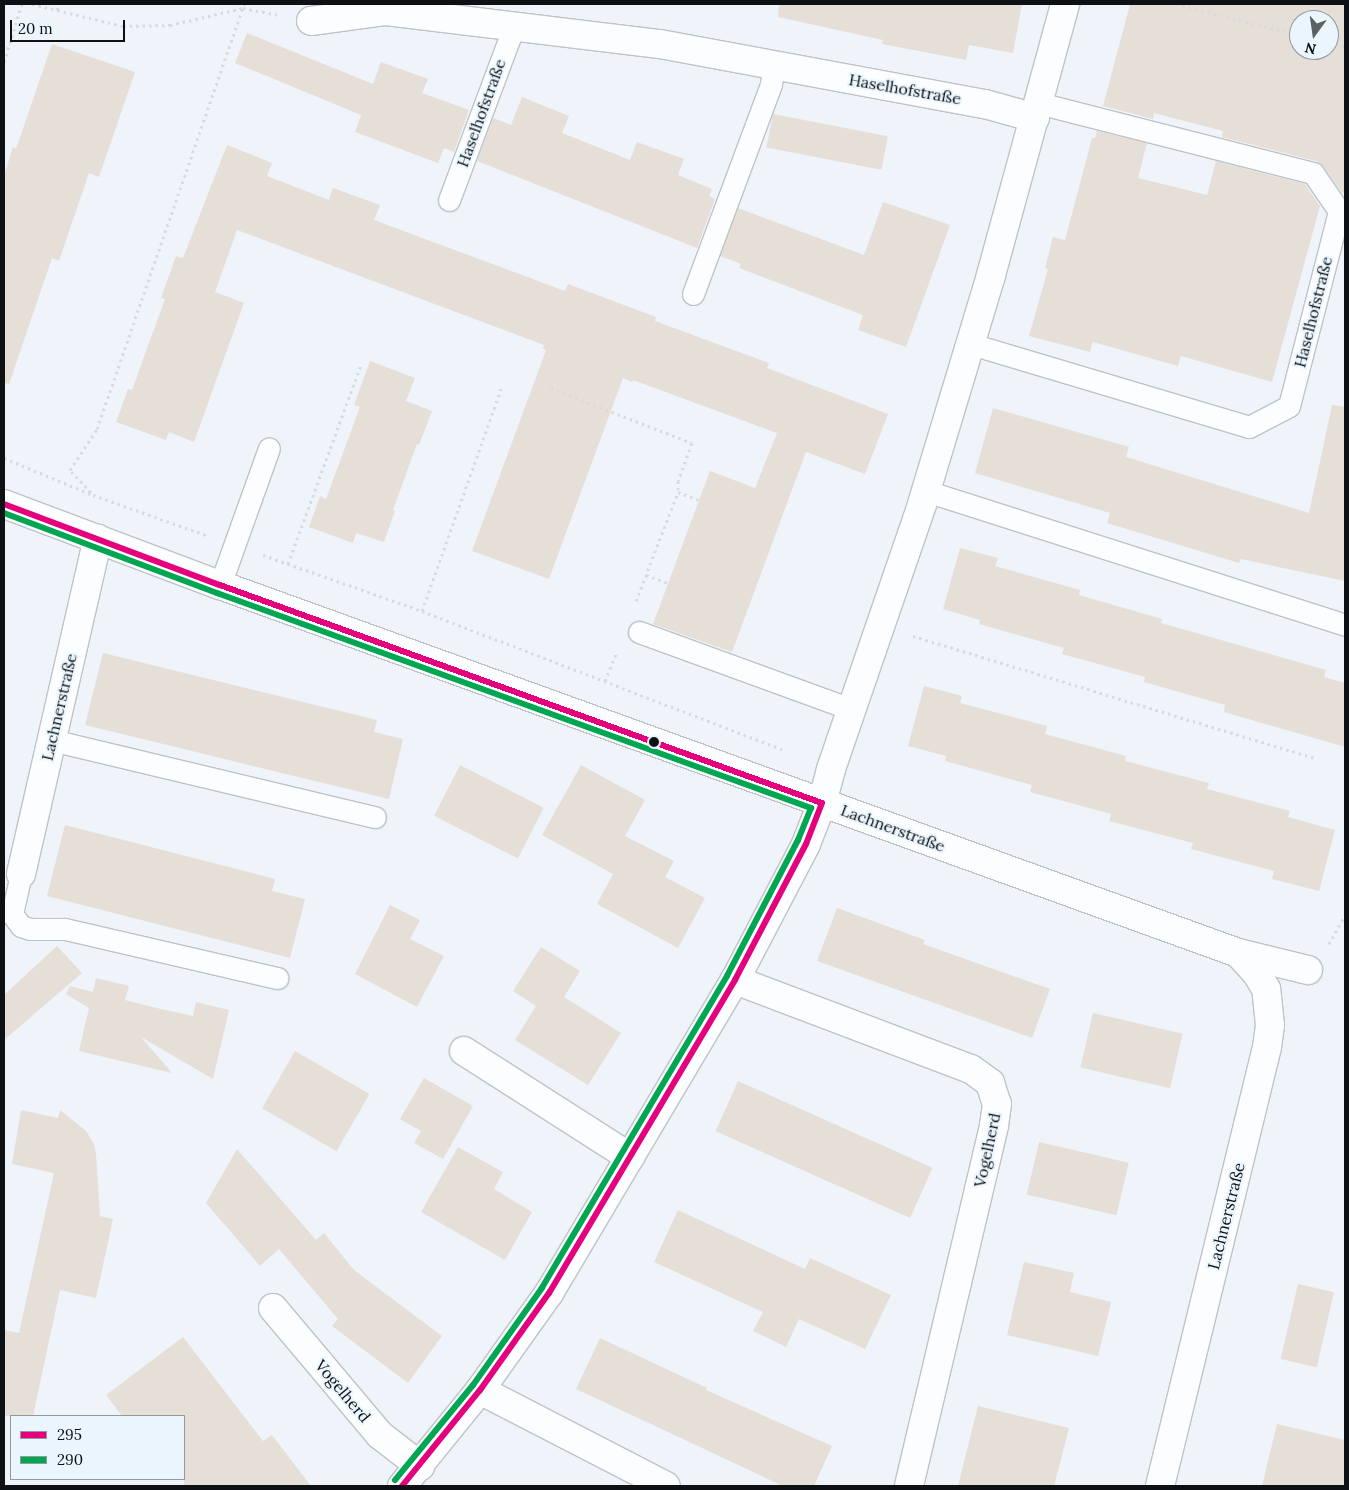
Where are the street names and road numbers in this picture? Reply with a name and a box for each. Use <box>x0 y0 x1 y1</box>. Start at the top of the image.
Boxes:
street label: Haselhofstraße <box>453 56 509 170</box>
street label: Haselhofstraße <box>847 70 963 108</box>
street label: Haselhofstraße <box>1290 255 1336 369</box>
street label: Lachnerstraße <box>37 651 81 763</box>
street label: Lachnerstraße <box>838 800 948 856</box>
street label: Vogelherd <box>970 1111 1004 1189</box>
street label: Lachnerstraße <box>1203 1161 1249 1271</box>
street label: Vogelherd <box>311 1356 375 1426</box>

